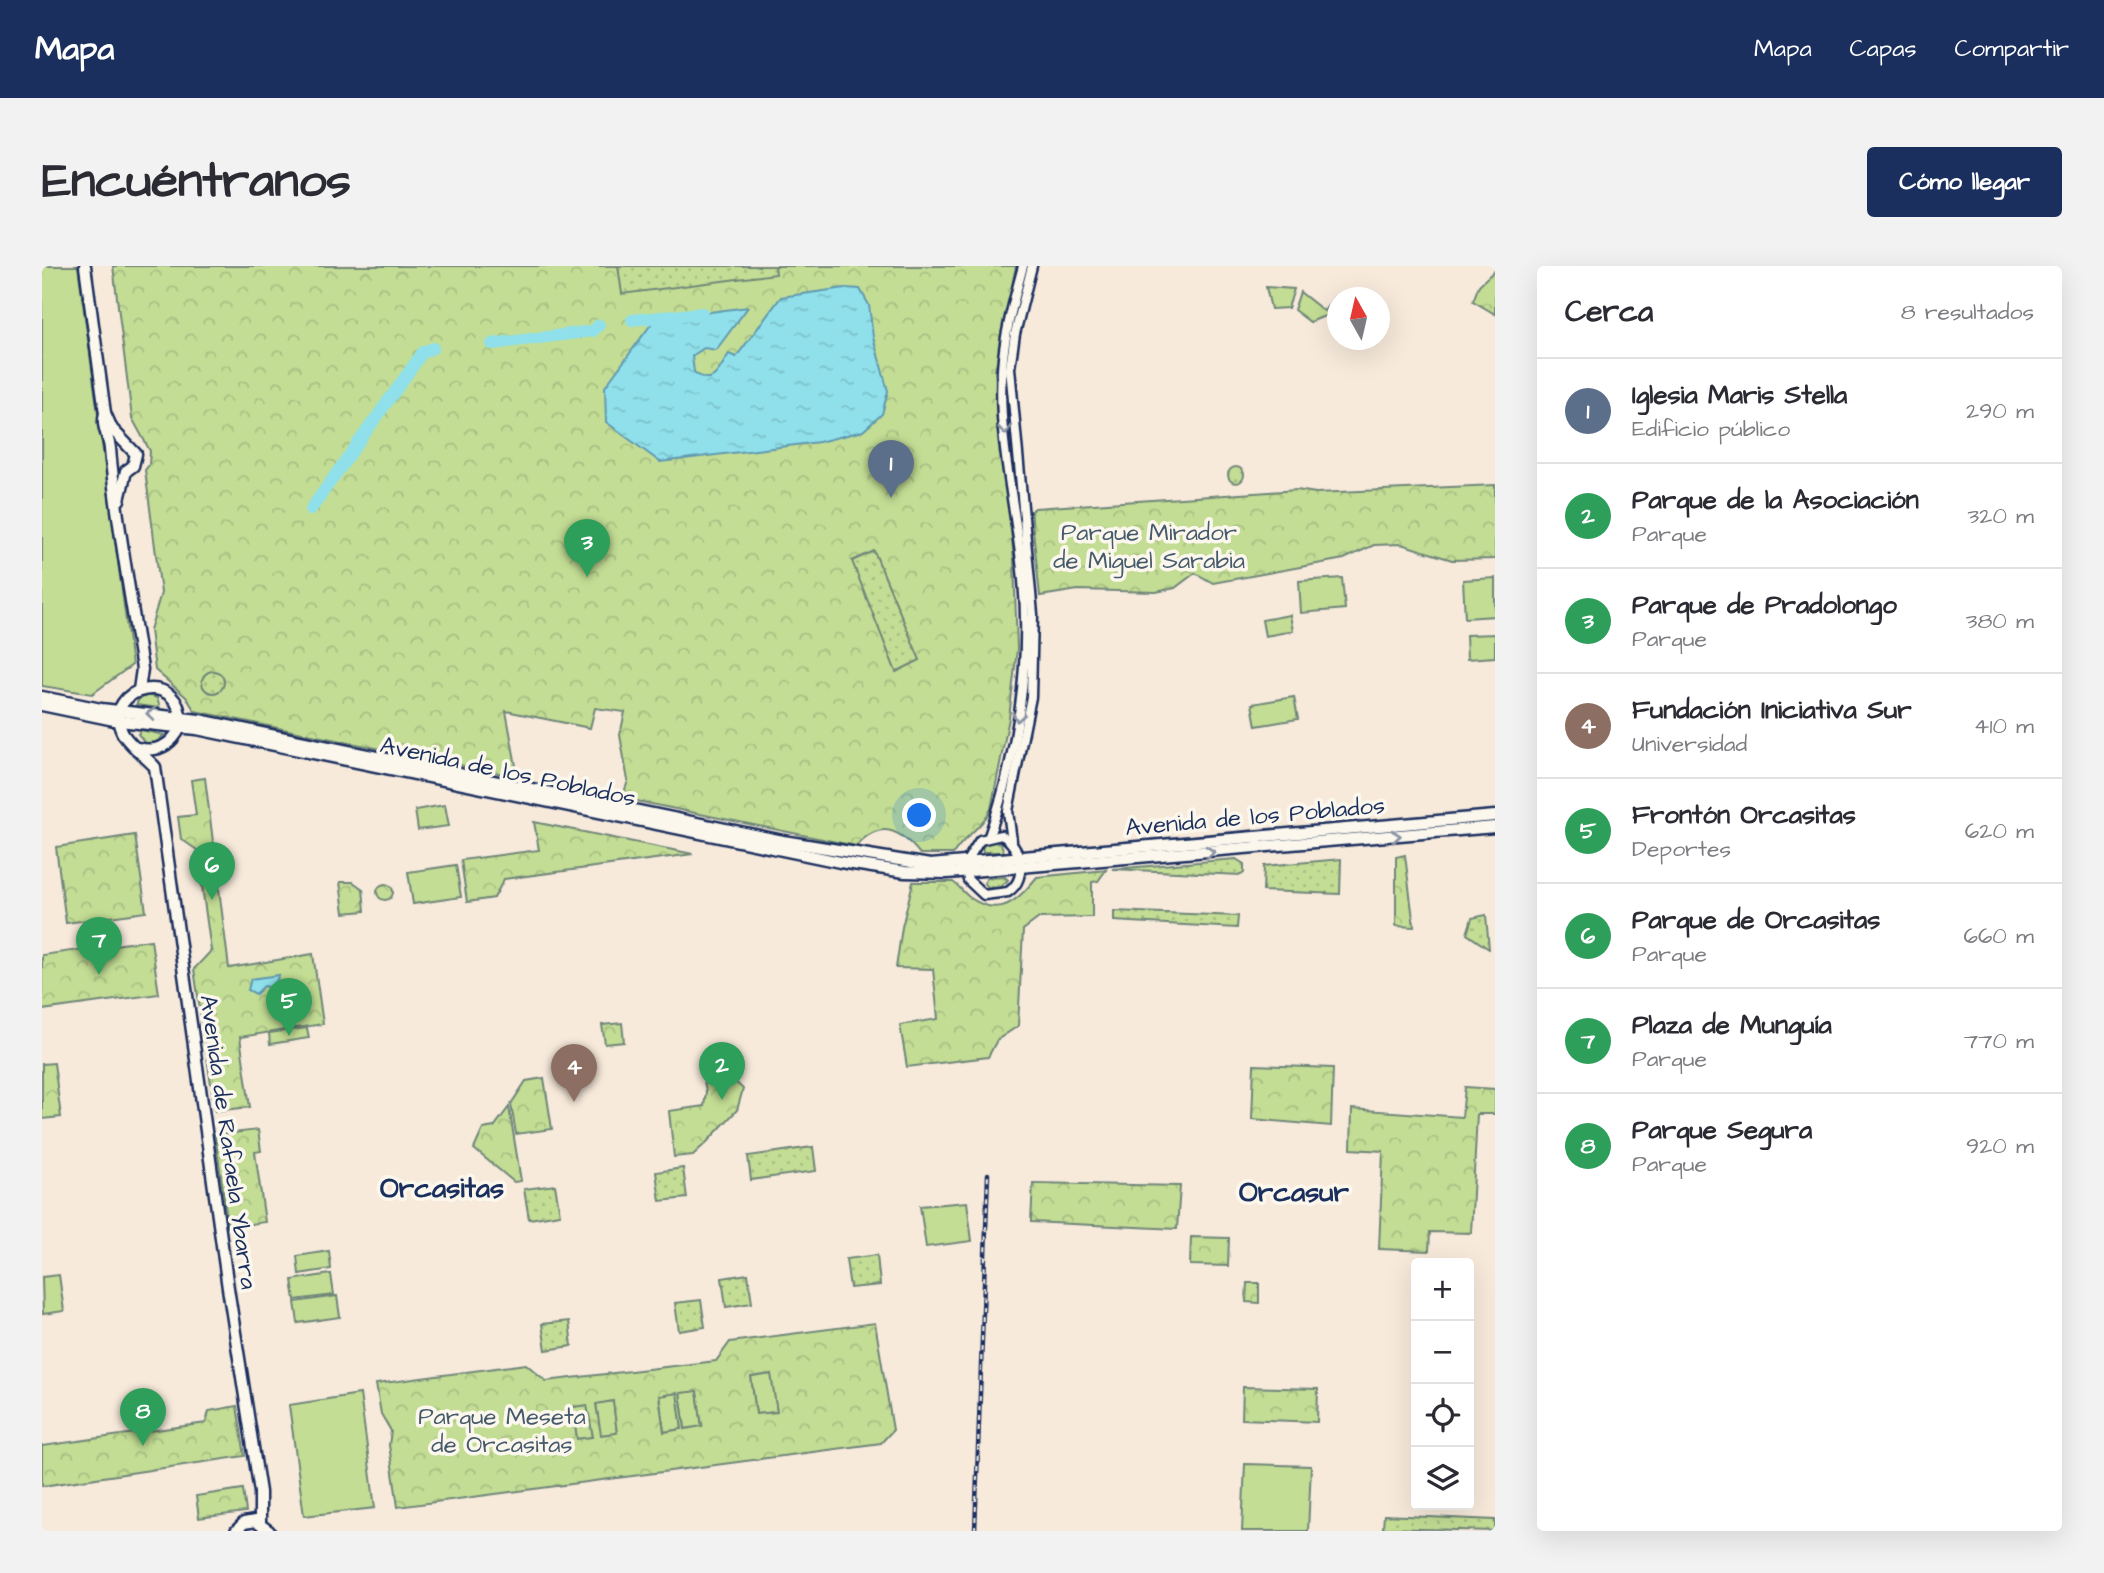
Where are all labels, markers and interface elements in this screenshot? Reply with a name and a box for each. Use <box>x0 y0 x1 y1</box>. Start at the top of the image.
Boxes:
text: Mapa <box>35 26 114 72</box>
text: Mapa <box>1754 32 1812 66</box>
text: Capas <box>1850 32 1916 66</box>
text: Compartir <box>1954 32 2069 66</box>
button: Cómo llegar <box>1867 147 2062 217</box>
text: Encuéntranos <box>42 148 351 216</box>
north arrow <box>1327 287 1390 350</box>
text: Cerca <box>1565 291 1653 333</box>
text: 8 resultados <box>1901 296 2034 328</box>
text: Iglesia Maris Stella <box>1632 377 1847 413</box>
text: 1 <box>1587 395 1589 427</box>
text: 290 m <box>1966 395 2034 427</box>
text: Edificio público <box>1632 413 1790 445</box>
one-way arrow <box>997 424 1012 435</box>
pin: 1 <box>868 440 914 498</box>
text: Parque de la Asociación <box>1632 482 1919 518</box>
text: 2 <box>1581 500 1595 532</box>
text: 320 m <box>1968 500 2034 532</box>
park label: Parque Mirador de Miguel Sarabia <box>1053 516 1245 579</box>
text: Parque <box>1632 518 1707 550</box>
pin: 3 <box>564 519 610 577</box>
text: Parque de Pradolongo <box>1632 587 1897 623</box>
text: 3 <box>1582 605 1594 637</box>
text: 380 m <box>1966 605 2034 637</box>
text: Parque <box>1632 623 1707 655</box>
text: Fundación Iniciativa Sur <box>1632 692 1912 728</box>
one-way arrow <box>145 707 156 722</box>
text: 4 <box>1580 710 1596 742</box>
text: 410 m <box>1974 710 2034 742</box>
one-way arrow <box>1011 711 1026 723</box>
street label: Avenida de los Poblados <box>377 728 639 816</box>
text: Universidad <box>1632 728 1747 760</box>
street label: Avenida de los Poblados <box>1124 789 1386 845</box>
text: Frontón Orcasitas <box>1632 797 1856 833</box>
your location <box>902 798 936 832</box>
text: 5 <box>1580 815 1596 847</box>
text: 620 m <box>1965 815 2034 847</box>
one-way arrow <box>1391 829 1402 844</box>
text: Deportes <box>1632 833 1731 865</box>
pin: 6 <box>189 842 235 900</box>
one-way arrow <box>1205 845 1216 860</box>
text: Parque de Orcasitas <box>1632 902 1880 938</box>
pin: 7 <box>76 917 122 975</box>
text: 6 <box>1581 920 1595 952</box>
text: 660 m <box>1964 920 2034 952</box>
text: Parque <box>1632 938 1707 970</box>
pin: 5 <box>266 978 312 1036</box>
street label: Avenida de Rafaela Ybarra <box>191 993 266 1292</box>
text: Plaza de Munguía <box>1632 1007 1832 1043</box>
text: 7 <box>1581 1025 1595 1057</box>
text: 770 m <box>1964 1025 2034 1057</box>
pin: 2 <box>699 1042 745 1100</box>
text: Parque <box>1632 1043 1707 1075</box>
pin: 4 <box>551 1044 597 1102</box>
text: Parque Segura <box>1632 1112 1812 1148</box>
text: 8 <box>1581 1130 1595 1162</box>
text: 920 m <box>1966 1130 2034 1162</box>
text: Parque <box>1632 1148 1707 1180</box>
district label: Orcasitas <box>380 1169 504 1208</box>
district label: Orcasur <box>1239 1173 1349 1212</box>
map controls <box>1411 1258 1474 1510</box>
button: + <box>1411 1258 1474 1321</box>
button: − <box>1411 1321 1474 1384</box>
button: locate <box>1411 1384 1474 1447</box>
pin: 8 <box>120 1388 166 1446</box>
park label: Parque Meseta de Orcasitas <box>418 1400 586 1462</box>
button: layers <box>1411 1447 1474 1510</box>

